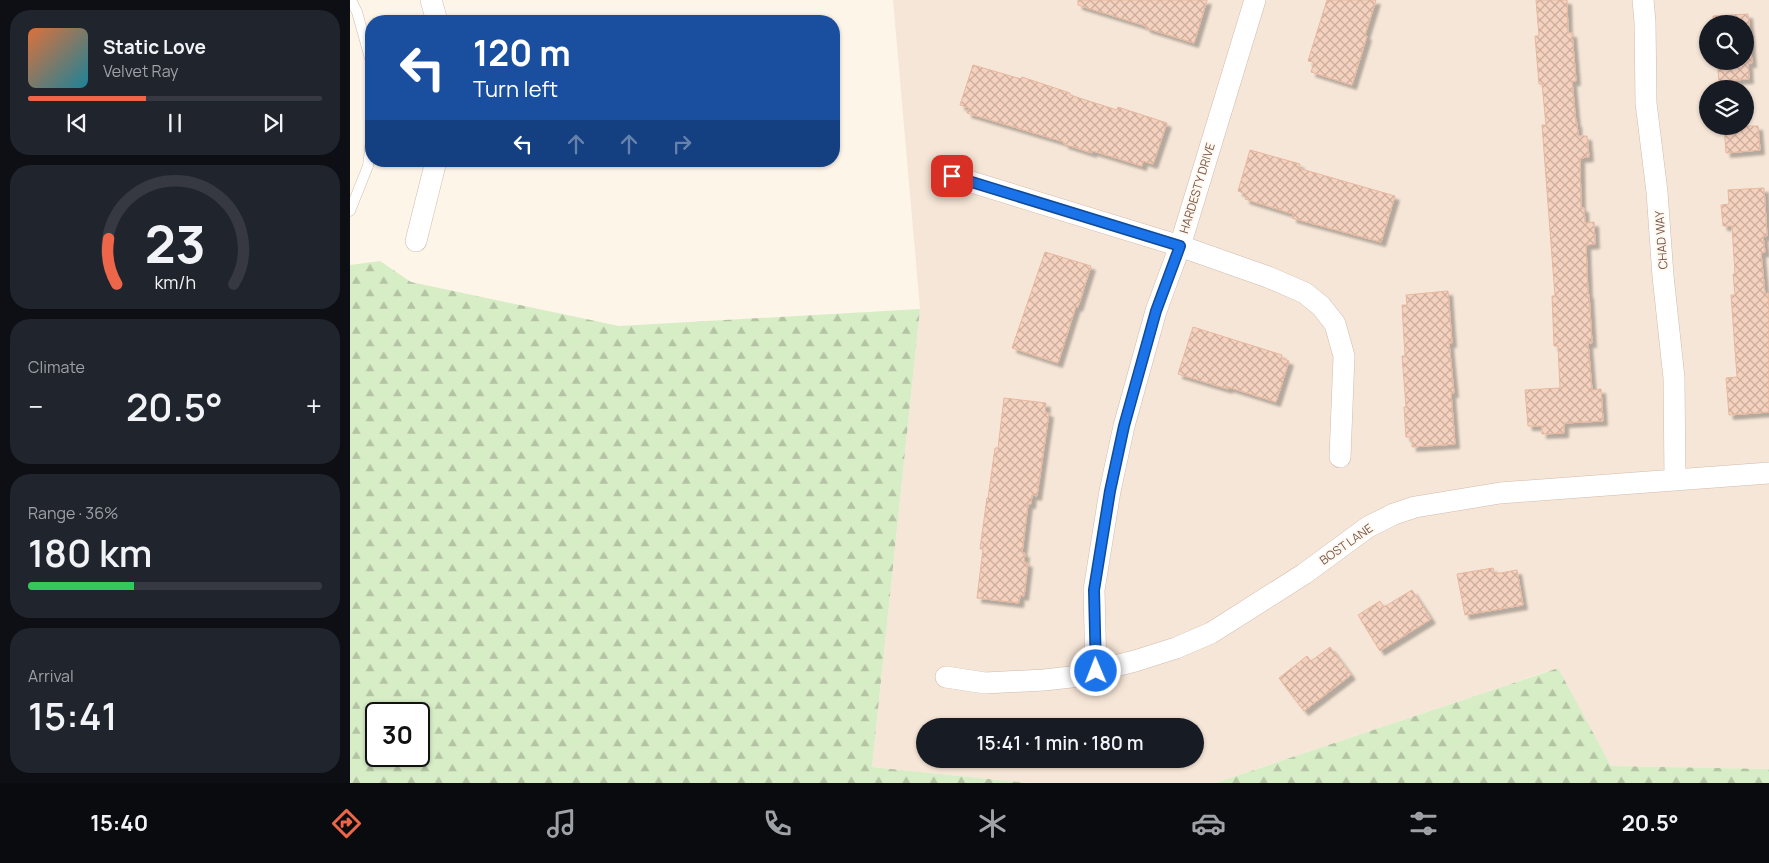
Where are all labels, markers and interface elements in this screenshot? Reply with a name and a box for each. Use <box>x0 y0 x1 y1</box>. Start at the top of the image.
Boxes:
map controls <box>1699 15 1754 135</box>
button: search <box>1699 15 1754 70</box>
text: 120 m <box>473 29 571 77</box>
text: Static Love <box>103 34 206 60</box>
icon: left <box>390 35 455 100</box>
text: Velvet Ray <box>103 60 179 82</box>
text: Turn left <box>473 74 558 104</box>
button: layers <box>1699 80 1754 135</box>
icon: previous <box>63 109 91 137</box>
icon: pause <box>161 109 189 137</box>
icon: next <box>259 109 287 137</box>
icon: left <box>509 130 537 158</box>
icon: ahead <box>562 130 590 158</box>
icon: ahead <box>615 130 643 158</box>
icon: right <box>668 130 696 158</box>
street label: HARDESTY DRIVE <box>1175 140 1219 235</box>
pin <box>931 155 973 197</box>
icon: arrive <box>938 162 966 190</box>
text: 23 <box>144 208 206 279</box>
street label: CHAD WAY <box>1650 210 1672 270</box>
text: km/h <box>154 270 196 294</box>
text: Climate <box>28 356 85 378</box>
text: 20.5° <box>126 380 223 432</box>
text: − <box>28 387 43 425</box>
text: + <box>306 387 322 425</box>
text: Range · 36% <box>28 502 119 524</box>
street label: BOST LANE <box>1316 519 1376 569</box>
text: 180 km <box>28 526 152 578</box>
position arrow <box>1069 644 1121 696</box>
text: Arrival <box>28 665 74 687</box>
text: 15:41 <box>28 689 118 741</box>
speed limit sign: 30 <box>365 702 430 767</box>
text: 15:41 · 1 min · 180 m <box>976 730 1144 756</box>
icon: directions <box>329 806 364 841</box>
icon: music <box>544 806 579 841</box>
icon: phone <box>760 806 795 841</box>
icon: climate <box>975 806 1010 841</box>
icon: car <box>1191 806 1226 841</box>
icon: filters <box>1406 806 1441 841</box>
text: 15:40 <box>90 808 148 838</box>
text: 20.5° <box>1622 808 1679 838</box>

